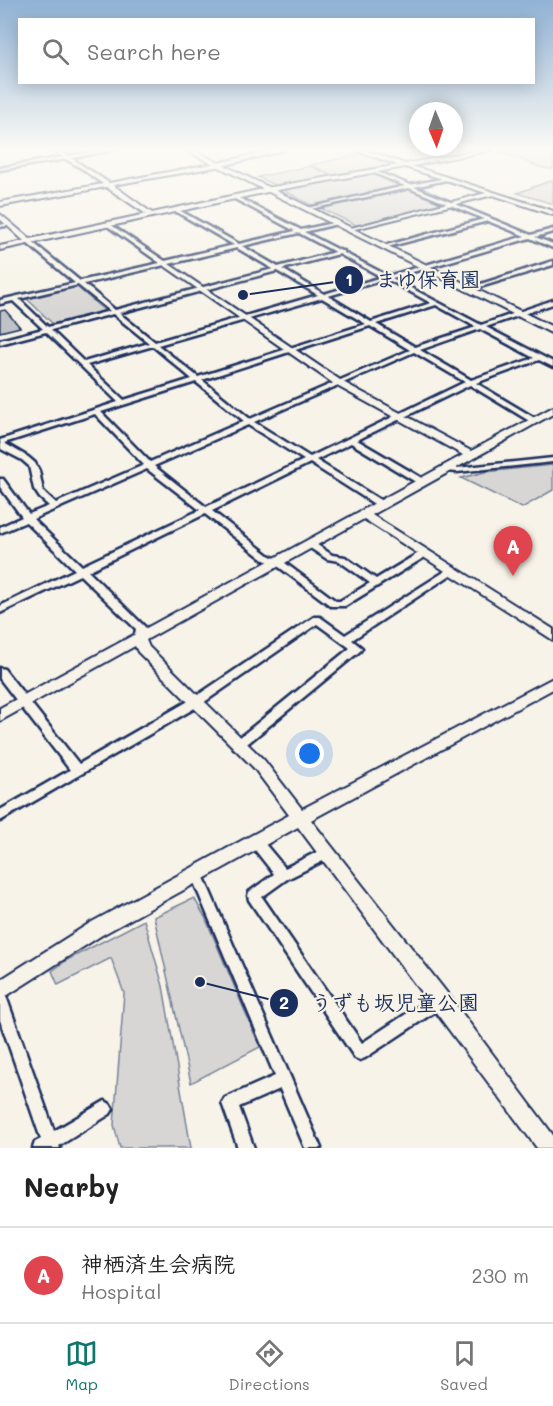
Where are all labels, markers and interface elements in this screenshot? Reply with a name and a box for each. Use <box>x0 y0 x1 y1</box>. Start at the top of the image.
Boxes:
search box <box>18 18 535 84</box>
icon: search <box>39 35 72 68</box>
text: Search here <box>87 37 221 66</box>
north arrow <box>409 102 463 156</box>
callout: まゆ保育園 <box>334 260 493 299</box>
text: まゆ保育園 <box>376 265 481 292</box>
text: 1 <box>345 267 353 291</box>
pin: A <box>494 526 532 576</box>
your location <box>295 739 324 768</box>
callout: うずも坂児童公園 <box>269 984 491 1023</box>
text: うずも坂児童公園 <box>311 988 479 1015</box>
text: 2 <box>279 990 289 1014</box>
text: Nearby <box>24 1170 119 1204</box>
text: 神栖済生会病院 <box>81 1249 235 1278</box>
text: A <box>37 1262 50 1288</box>
text: 230 m <box>471 1262 529 1288</box>
text: Hospital <box>81 1278 162 1304</box>
tab: Map <box>65 1337 98 1394</box>
tab: Directions <box>229 1337 310 1394</box>
tab: Saved <box>440 1337 488 1394</box>

